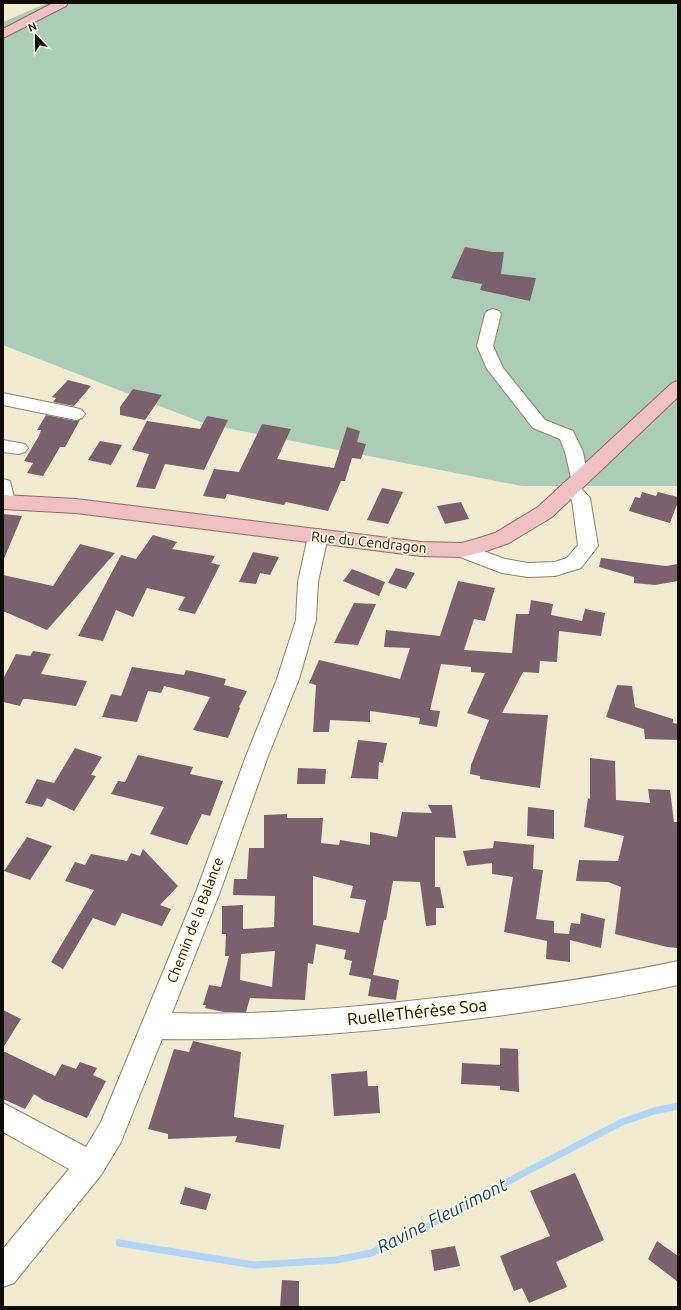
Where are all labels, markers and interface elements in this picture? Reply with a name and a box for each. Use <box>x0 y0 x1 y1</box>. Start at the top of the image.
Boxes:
north arrow <box>16 16 56 56</box>
text: N <box>26 20 38 34</box>
street label: Rue du Cendragon <box>310 528 428 556</box>
street label: Chemin de la Balance <box>164 855 226 985</box>
street label: RuelleThérèse Soa <box>346 995 488 1028</box>
water label: Ravine Fleurimont <box>373 1173 511 1257</box>

